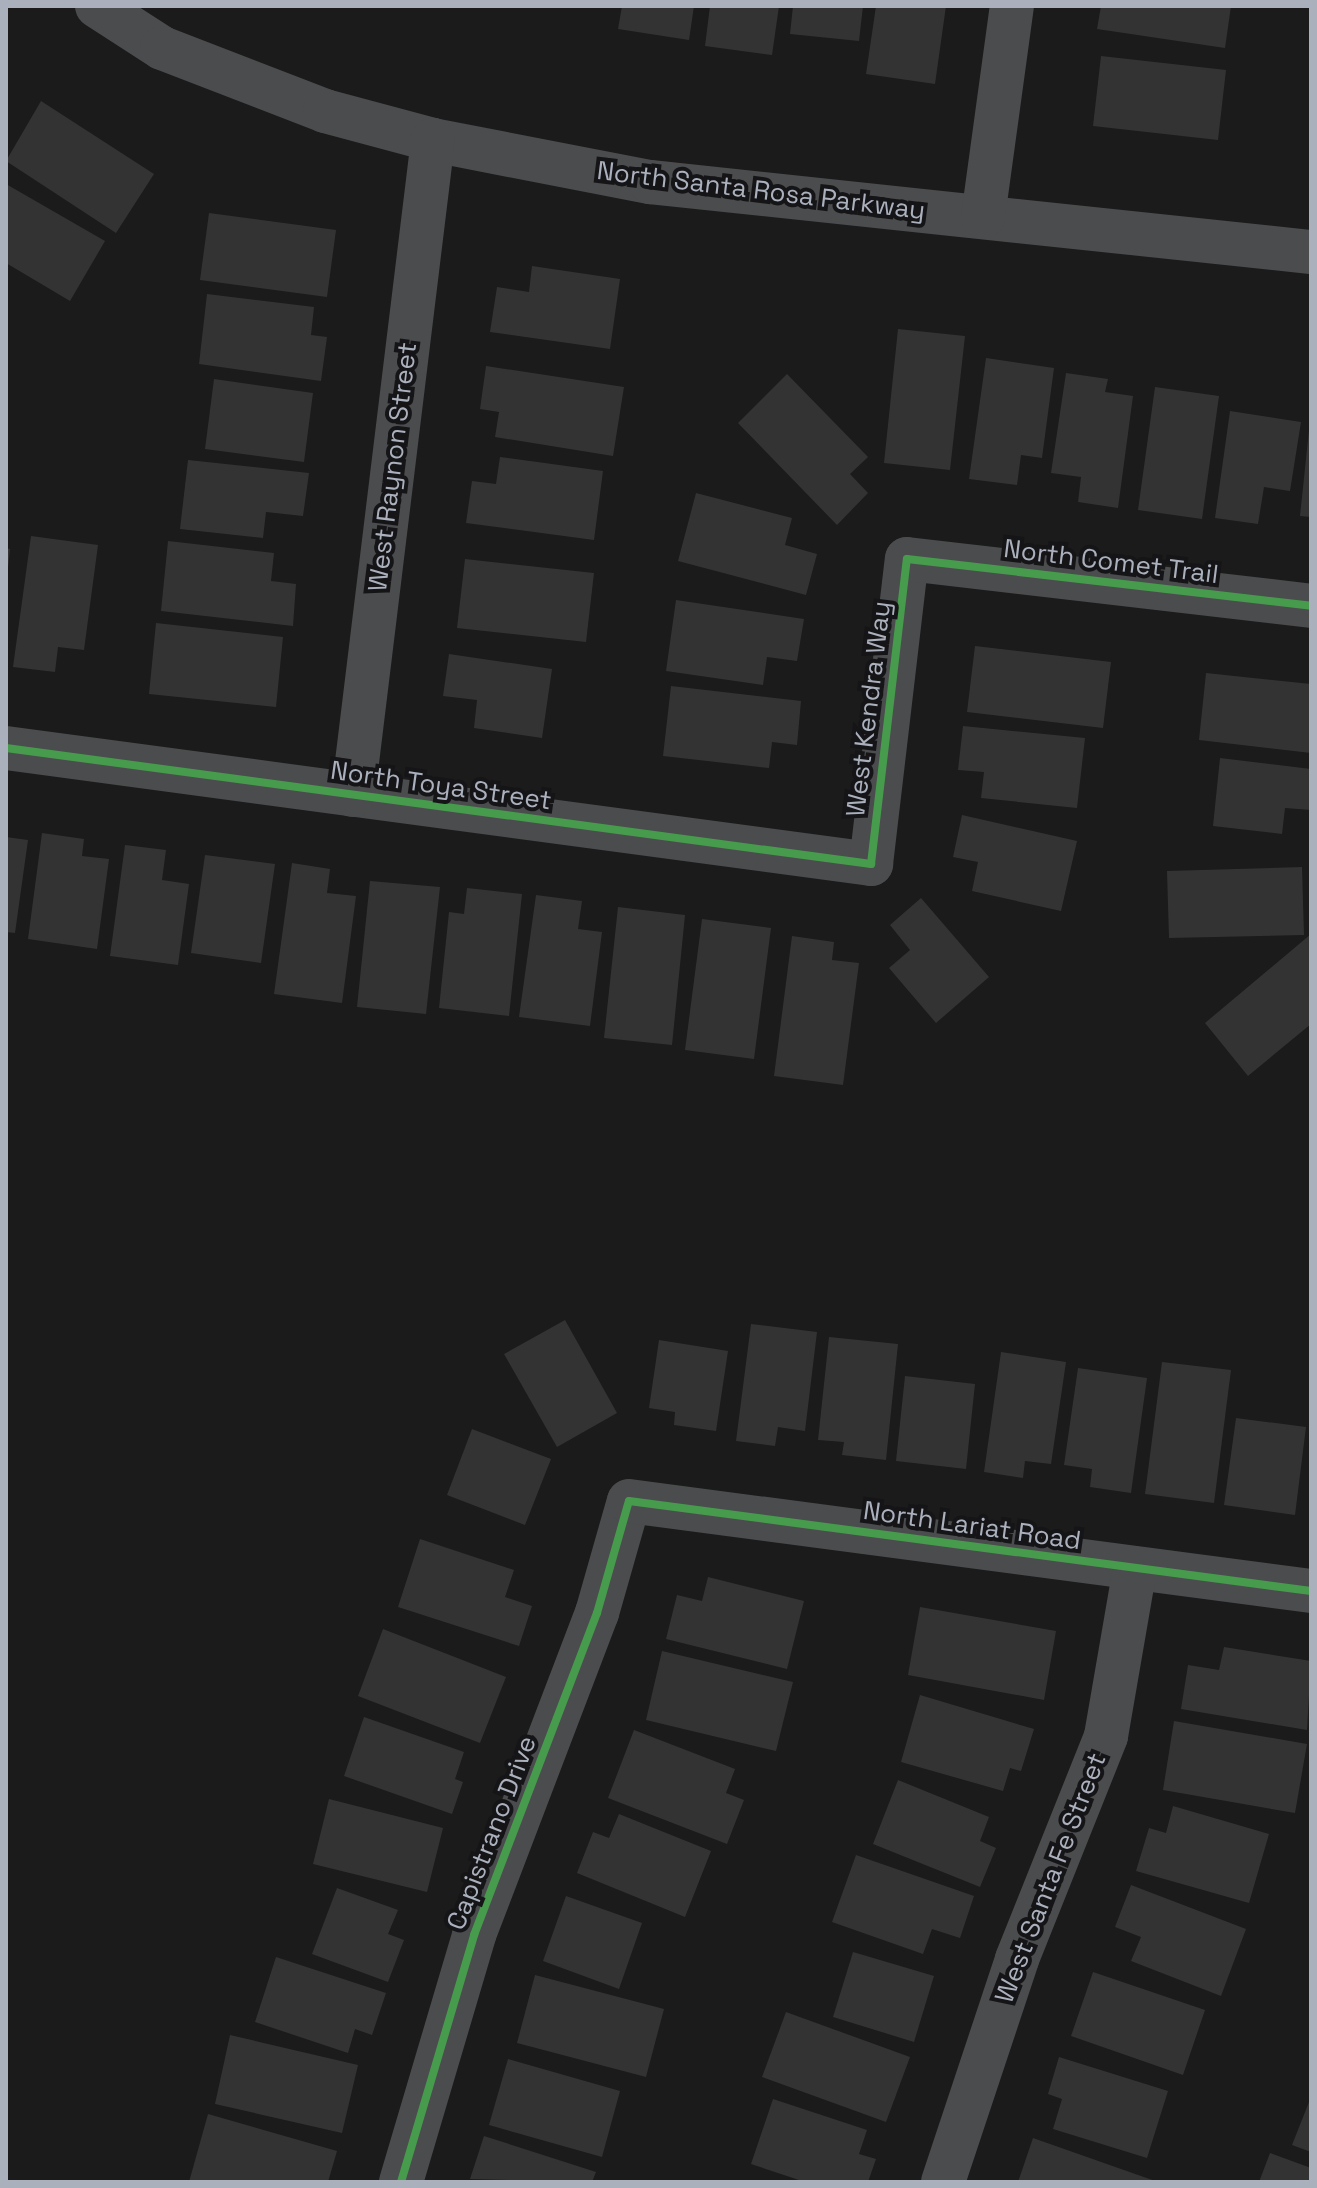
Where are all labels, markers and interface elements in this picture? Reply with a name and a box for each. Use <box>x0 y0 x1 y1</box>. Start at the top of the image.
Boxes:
street label: North Santa Rosa Parkway <box>595 155 927 227</box>
street label: West Raynon Street <box>362 341 424 593</box>
street label: North Comet Trail <box>1002 533 1220 591</box>
street label: West Kendra Way <box>840 599 898 819</box>
street label: North Toya Street <box>328 755 554 817</box>
street label: North Lariat Road <box>861 1495 1083 1557</box>
street label: Capistrano Drive <box>441 1732 543 1934</box>
street label: West Santa Fe Street <box>989 1749 1113 2007</box>

